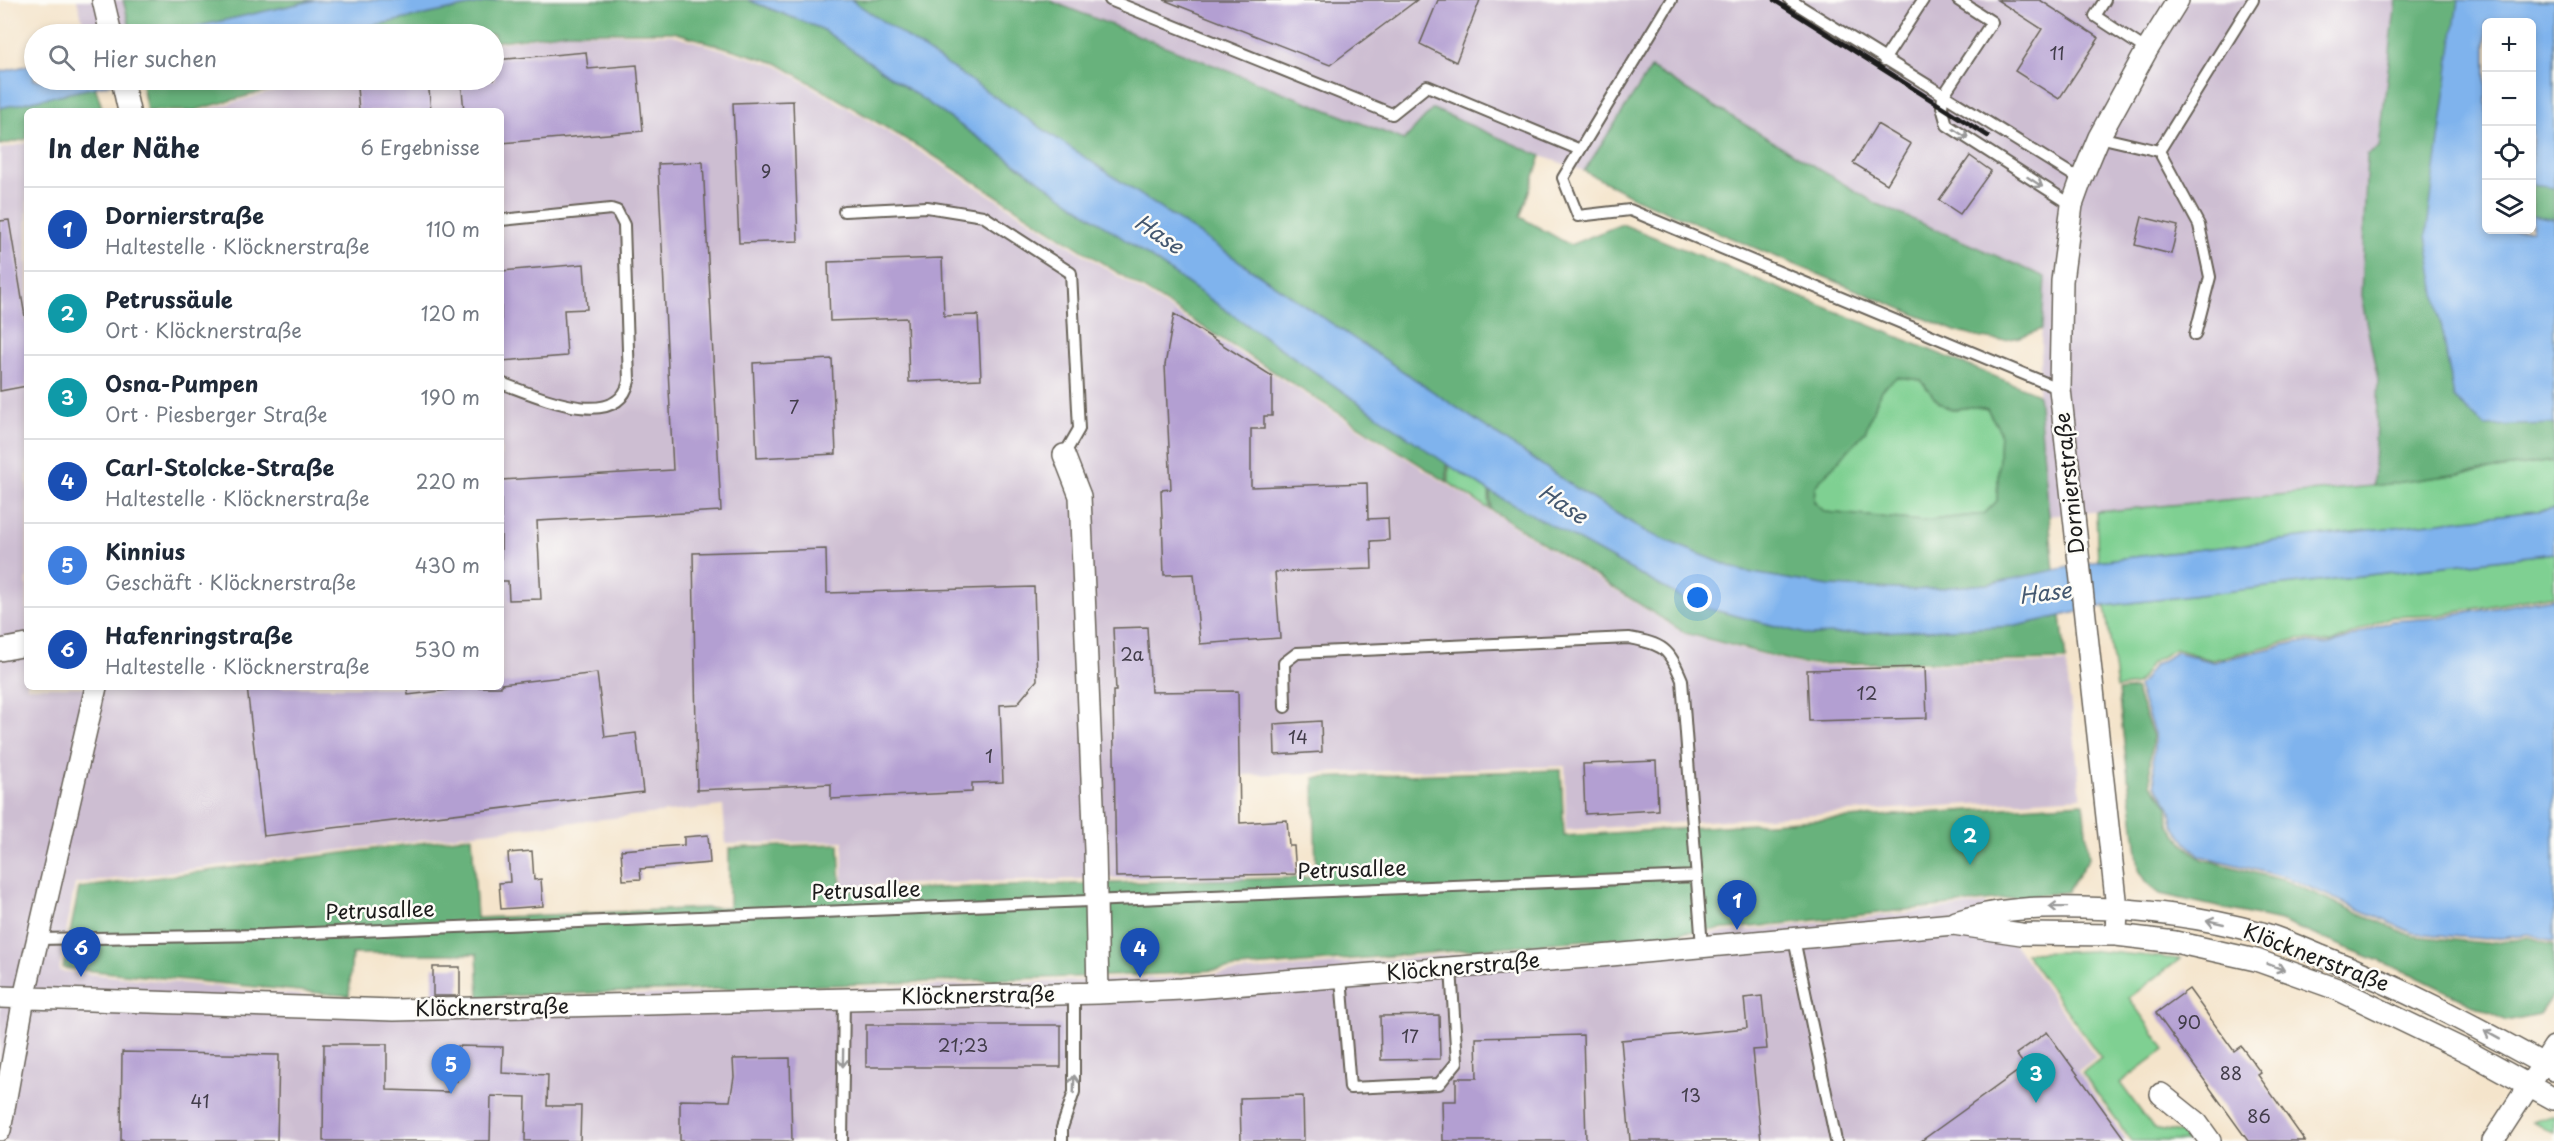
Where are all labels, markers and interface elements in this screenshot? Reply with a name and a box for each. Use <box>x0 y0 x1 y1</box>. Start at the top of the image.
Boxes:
map controls <box>2482 18 2536 234</box>
button: + <box>2482 18 2536 72</box>
search box <box>24 24 504 90</box>
house number: 11 <box>2049 39 2065 66</box>
icon: search <box>45 41 78 74</box>
text: Hier suchen <box>93 41 217 74</box>
button: − <box>2482 72 2536 126</box>
button: locate <box>2482 126 2536 180</box>
one-way arrow <box>1952 127 1969 140</box>
text: In der Nähe <box>48 128 200 167</box>
text: 6 Ergebnisse <box>360 132 480 162</box>
house number: 9 <box>761 157 771 184</box>
one-way arrow <box>2027 175 2044 188</box>
button: layers <box>2482 180 2536 234</box>
text: Dornierstraße <box>105 198 264 231</box>
water label: Hase <box>1129 204 1192 262</box>
text: 1 <box>63 214 72 244</box>
text: 110 m <box>426 214 480 244</box>
text: Haltestelle · Klöcknerstraße <box>105 231 370 261</box>
text: Petrussäule <box>105 282 233 315</box>
text: 2 <box>60 298 75 328</box>
text: 120 m <box>421 298 480 328</box>
text: Ort · Klöcknerstraße <box>105 315 302 345</box>
text: Osna-Pumpen <box>105 366 258 399</box>
text: 3 <box>61 382 74 412</box>
text: 190 m <box>421 382 480 412</box>
house number: 7 <box>789 393 799 420</box>
text: Ort · Piesberger Straße <box>105 399 327 429</box>
street label: Dornierstraße <box>2045 411 2091 556</box>
text: Carl-Stolcke-Straße <box>105 450 335 483</box>
text: 4 <box>61 466 74 496</box>
text: 220 m <box>416 466 480 496</box>
water label: Hase <box>1533 474 1596 532</box>
text: Haltestelle · Klöcknerstraße <box>105 483 370 513</box>
text: Kinnius <box>105 534 185 567</box>
text: 5 <box>61 550 74 580</box>
text: 430 m <box>415 550 480 580</box>
text: Geschäft · Klöcknerstraße <box>105 567 356 597</box>
water label: Hase <box>2017 572 2074 611</box>
your location <box>1683 583 1712 612</box>
text: Hafenringstraße <box>105 618 293 651</box>
text: 6 <box>60 634 75 664</box>
text: 530 m <box>414 634 480 664</box>
house number: 2a <box>1120 640 1145 667</box>
text: Haltestelle · Klöcknerstraße <box>105 651 370 681</box>
house number: 12 <box>1857 679 1877 706</box>
house number: 14 <box>1288 723 1308 750</box>
house number: 1 <box>985 742 993 769</box>
pin: 2 <box>1950 816 1990 865</box>
street label: Petrusallee <box>1297 850 1407 886</box>
street label: Petrusallee <box>811 871 921 907</box>
pin: 1 <box>1718 880 1756 930</box>
street label: Petrusallee <box>325 891 435 927</box>
one-way arrow <box>2049 901 2069 913</box>
street label: Klöcknerstraße <box>2239 914 2394 999</box>
one-way arrow <box>2206 916 2225 928</box>
pin: 6 <box>62 928 100 977</box>
pin: 4 <box>1120 928 1160 978</box>
street label: Klöcknerstraße <box>1385 942 1541 988</box>
one-way arrow <box>2266 963 2284 974</box>
street label: Klöcknerstraße <box>901 977 1055 1011</box>
street label: Klöcknerstraße <box>415 989 569 1023</box>
house number: 90 <box>2177 1008 2201 1035</box>
house number: 17 <box>1401 1022 1419 1049</box>
one-way arrow <box>2484 1029 2501 1041</box>
house number: 21;23 <box>938 1031 988 1058</box>
pin: 5 <box>432 1044 470 1094</box>
one-way arrow <box>837 1047 849 1067</box>
pin: 3 <box>2016 1054 2056 1103</box>
house number: 88 <box>2220 1059 2242 1086</box>
one-way arrow <box>1068 1075 1079 1095</box>
house number: 13 <box>1681 1081 1701 1108</box>
house number: 41 <box>191 1087 209 1114</box>
house number: 86 <box>2247 1102 2271 1129</box>

